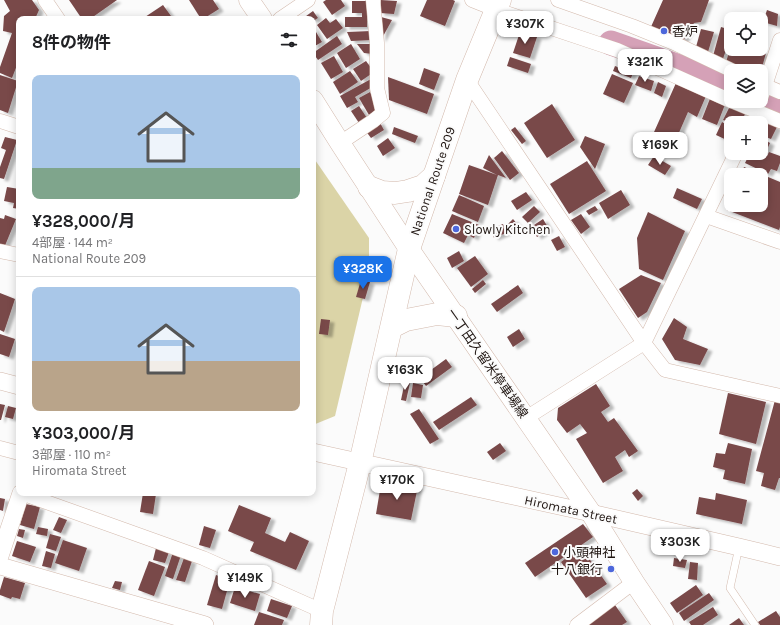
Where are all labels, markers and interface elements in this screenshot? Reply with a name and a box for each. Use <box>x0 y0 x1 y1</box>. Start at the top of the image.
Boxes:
pin: ¥307K <box>497 11 553 45</box>
map controls <box>724 12 768 212</box>
button: locate <box>724 12 768 56</box>
text: ¥307K <box>506 16 544 31</box>
place label: 香炉 <box>672 24 698 39</box>
marker: 香炉 <box>659 26 669 36</box>
icon: filters <box>278 29 300 51</box>
text: 8件の物件 <box>32 32 111 52</box>
pin: ¥321K <box>617 49 673 83</box>
text: ¥321K <box>627 54 663 69</box>
button: layers <box>724 64 768 108</box>
icon: home <box>130 101 202 173</box>
button: + <box>724 116 768 160</box>
street label: National Route 209 <box>407 125 458 238</box>
pin: ¥169K <box>632 132 688 166</box>
text: ¥169K <box>642 137 678 152</box>
button: − <box>724 168 768 212</box>
text: ¥328,000/月 <box>32 211 135 231</box>
place label: Slowly Kitchen <box>464 222 551 237</box>
marker: Slowly Kitchen <box>451 224 461 234</box>
text: 4部屋 · 144 m² <box>32 235 113 250</box>
text: National Route 209 <box>32 251 146 266</box>
pin: ¥328K <box>335 256 391 290</box>
text: ¥328K <box>343 261 383 276</box>
street label: 一丁田久留米停車場線 <box>444 306 531 421</box>
icon: home <box>130 313 202 385</box>
pin: ¥163K <box>377 357 433 391</box>
text: ¥163K <box>387 362 423 377</box>
text: ¥303,000/月 <box>32 423 135 443</box>
text: 3部屋 · 110 m² <box>32 447 111 462</box>
text: Hiromata Street <box>32 463 127 478</box>
pin: ¥170K <box>369 467 425 501</box>
text: ¥170K <box>379 472 415 487</box>
street label: Hiromata Street <box>523 492 619 527</box>
pin: ¥303K <box>652 529 708 563</box>
text: ¥303K <box>660 534 700 549</box>
place label: 小頭神社 <box>563 545 615 560</box>
marker: 小頭神社 <box>550 547 560 557</box>
place label: 十八銀行 <box>551 562 603 577</box>
marker: 十八銀行 <box>606 564 616 574</box>
pin: ¥149K <box>217 565 273 599</box>
text: ¥149K <box>227 570 263 585</box>

